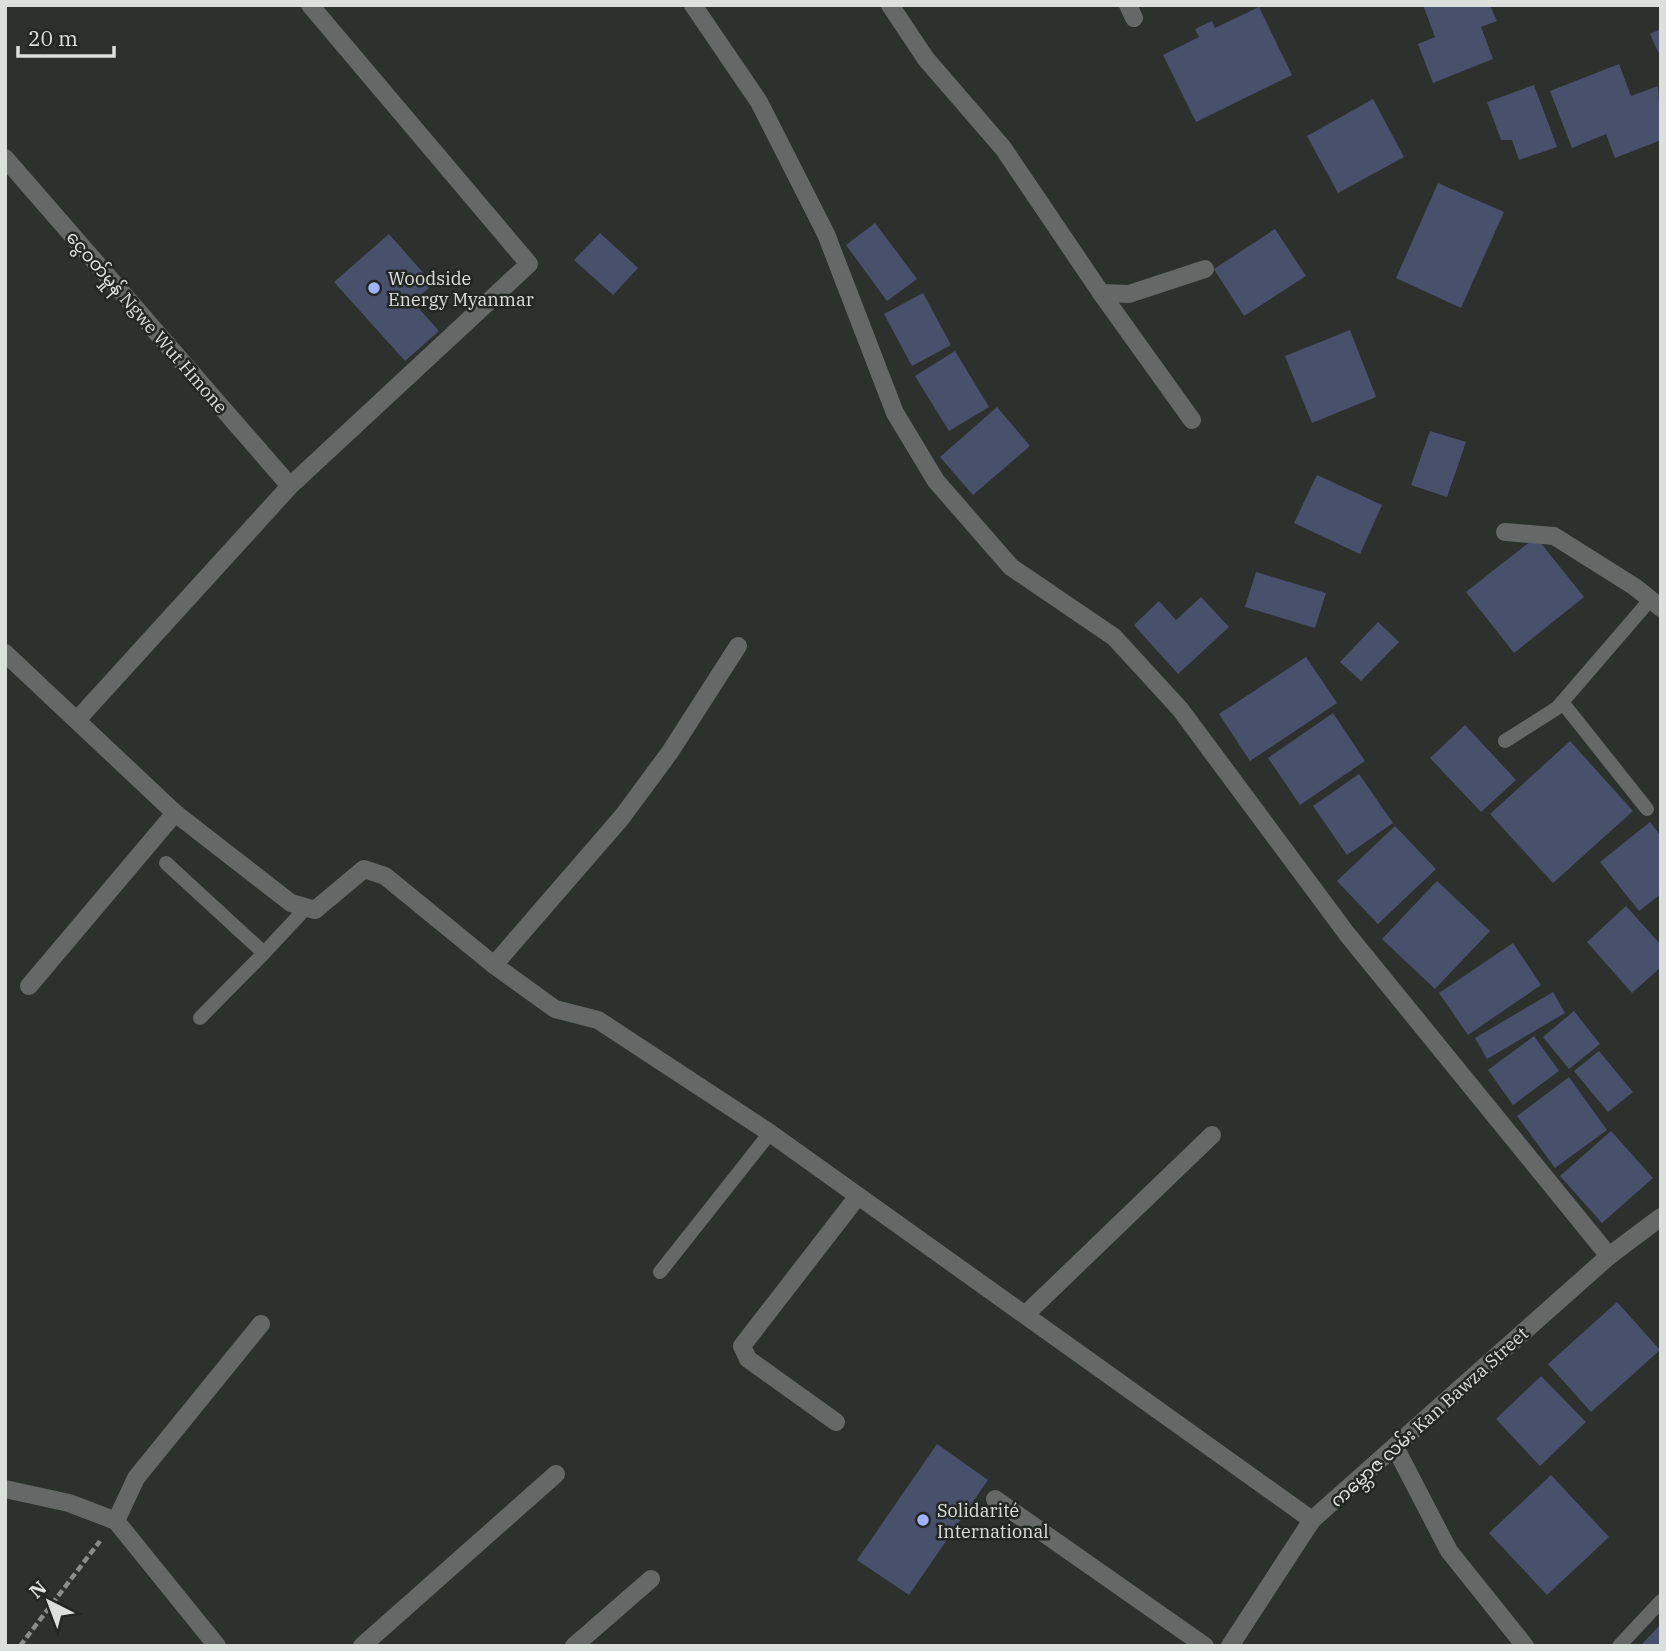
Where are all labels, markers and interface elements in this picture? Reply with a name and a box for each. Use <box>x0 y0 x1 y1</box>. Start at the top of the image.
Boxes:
scale bar <box>18 14 114 58</box>
text: 20 m <box>28 24 78 52</box>
street label: ငွေဝတ်မှုန် Ngwe Wut Hmone <box>58 225 233 421</box>
place label: Woodside Energy Myanmar <box>388 267 534 311</box>
marker: Woodside Energy Myanmar <box>366 280 382 296</box>
street label: ကမ္ဘောဇ လမ်း Kan Bawza Street <box>1325 1321 1535 1515</box>
place label: Solidarité International <box>937 1499 1049 1543</box>
marker: Solidarité International <box>915 1512 931 1528</box>
north arrow <box>14 1567 84 1637</box>
text: N <box>24 1575 51 1603</box>

